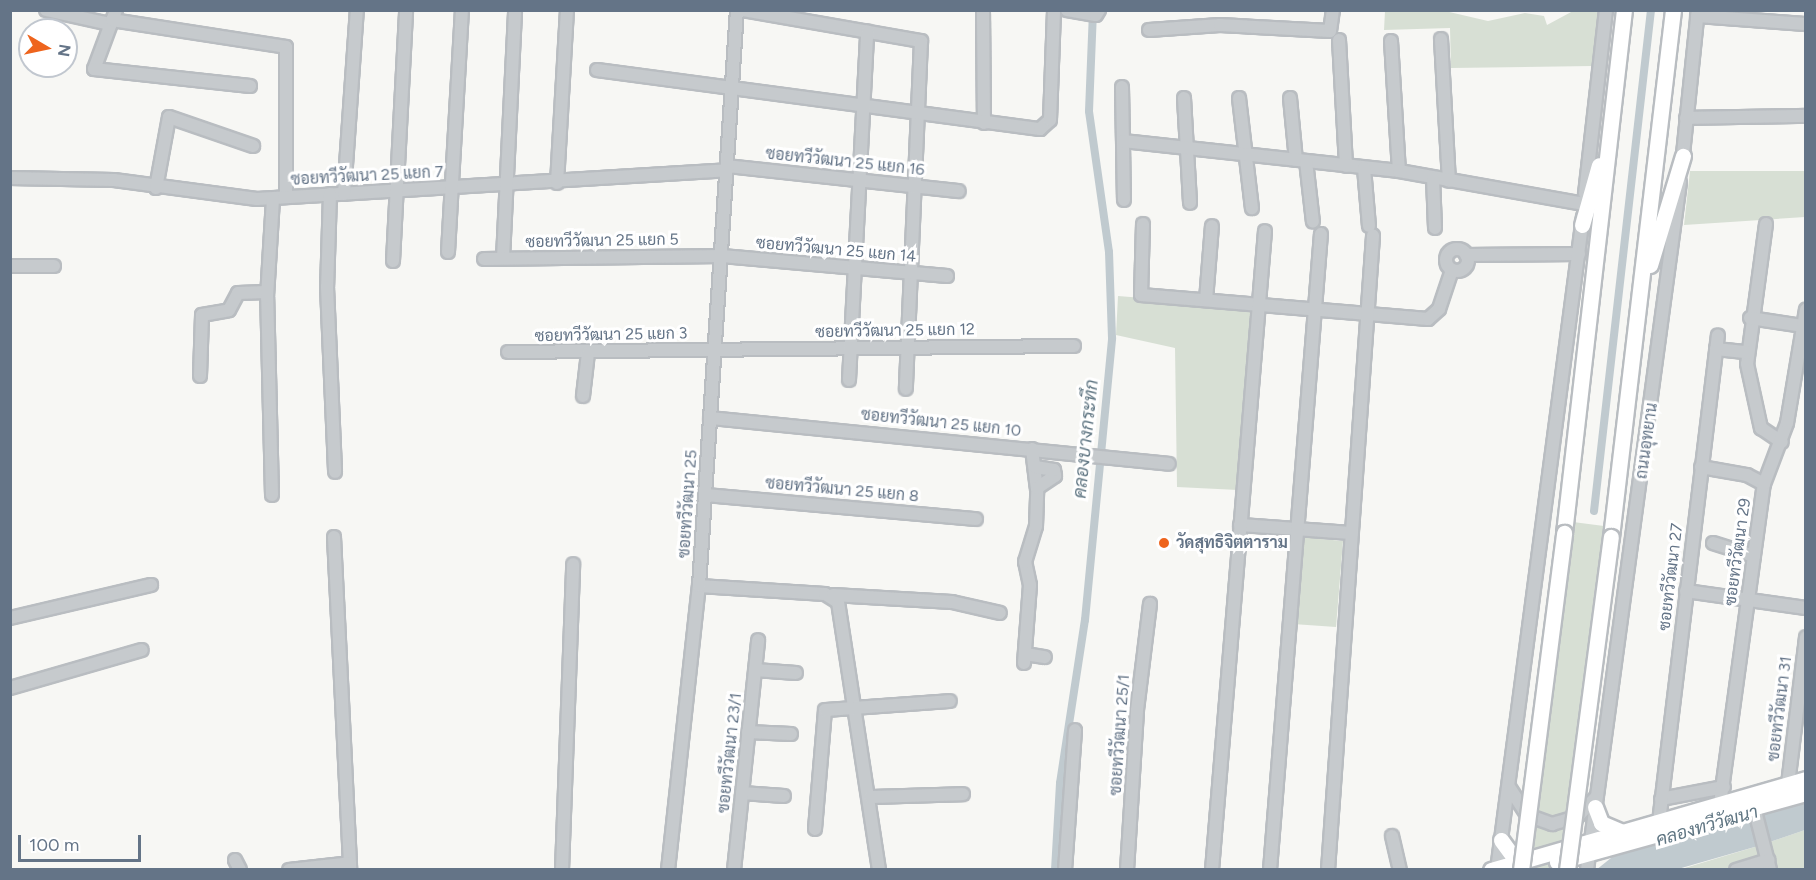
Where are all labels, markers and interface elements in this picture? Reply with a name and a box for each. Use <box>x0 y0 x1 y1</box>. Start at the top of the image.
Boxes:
north arrow <box>18 18 78 78</box>
text: N <box>54 43 75 58</box>
street label: ซอยทวีวัฒนา 25 แยก 16 <box>765 144 925 180</box>
street label: ซอยทวีวัฒนา 25 แยก 7 <box>290 162 444 190</box>
street label: ซอยทวีวัฒนา 25 แยก 5 <box>525 230 679 252</box>
street label: ซอยทวีวัฒนา 25 แยก 14 <box>755 233 917 267</box>
street label: ซอยทวีวัฒนา 25 แยก 12 <box>815 320 975 342</box>
street label: ซอยทวีวัฒนา 25 แยก 3 <box>534 324 688 346</box>
water label: คลองบางกระทึก <box>1069 378 1103 500</box>
street label: ถนนอุทยาน <box>1632 402 1662 480</box>
street label: ซอยทวีวัฒนา 25 แยก 10 <box>860 405 1022 441</box>
street label: ซอยทวีวัฒนา 25 <box>675 449 701 559</box>
street label: ซอยทวีวัฒนา 25 แยก 8 <box>764 474 920 506</box>
street label: ซอยทวีวัฒนา 29 <box>1721 497 1755 607</box>
street label: ซอยทวีวัฒนา 27 <box>1655 522 1687 632</box>
place label: วัดสุทธิจิตตาราม <box>1176 533 1288 553</box>
marker: วัดสุทธิจิตตาราม <box>1157 536 1171 550</box>
street label: ซอยทวีวัฒนา 31 <box>1764 655 1796 763</box>
street label: ซอยทวีวัฒนา 25/1 <box>1106 674 1134 796</box>
street label: ซอยทวีวัฒนา 23/1 <box>714 692 746 814</box>
water label: คลองทวีวัฒนา <box>1653 801 1761 851</box>
scale bar <box>21 823 144 861</box>
text: 100 m <box>29 834 79 856</box>

